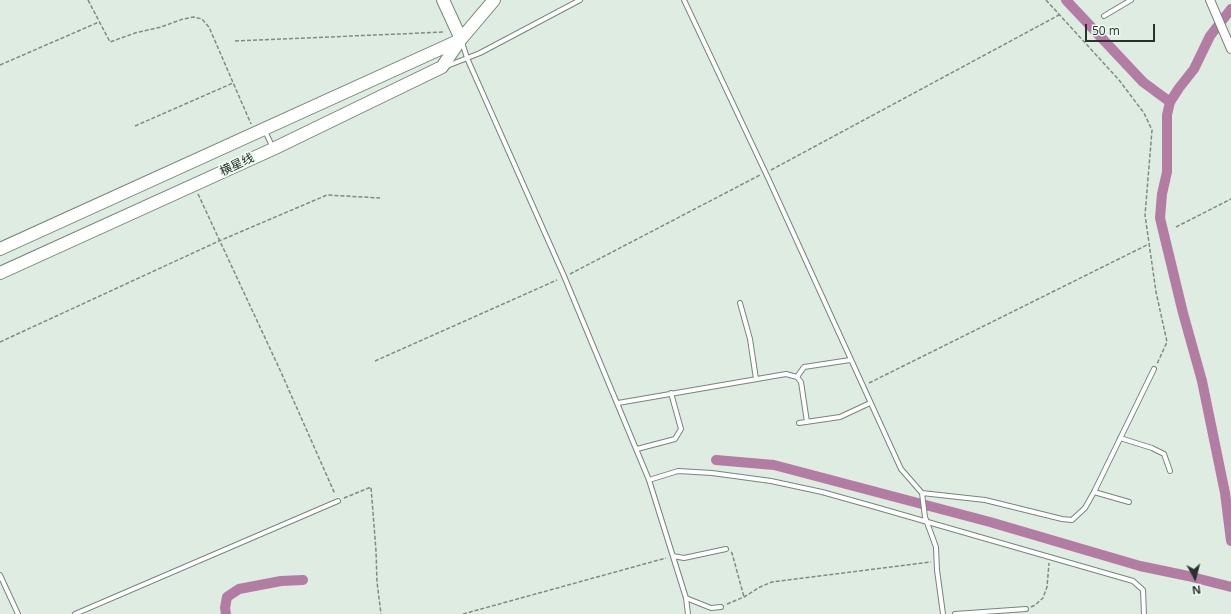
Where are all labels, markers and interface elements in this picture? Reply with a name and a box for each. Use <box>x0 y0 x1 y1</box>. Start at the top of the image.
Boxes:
scale bar <box>1087 16 1157 42</box>
text: 50 m <box>1092 22 1120 39</box>
street label: 横星线 <box>218 151 256 179</box>
north arrow <box>1175 558 1215 598</box>
text: N <box>1191 582 1202 598</box>

